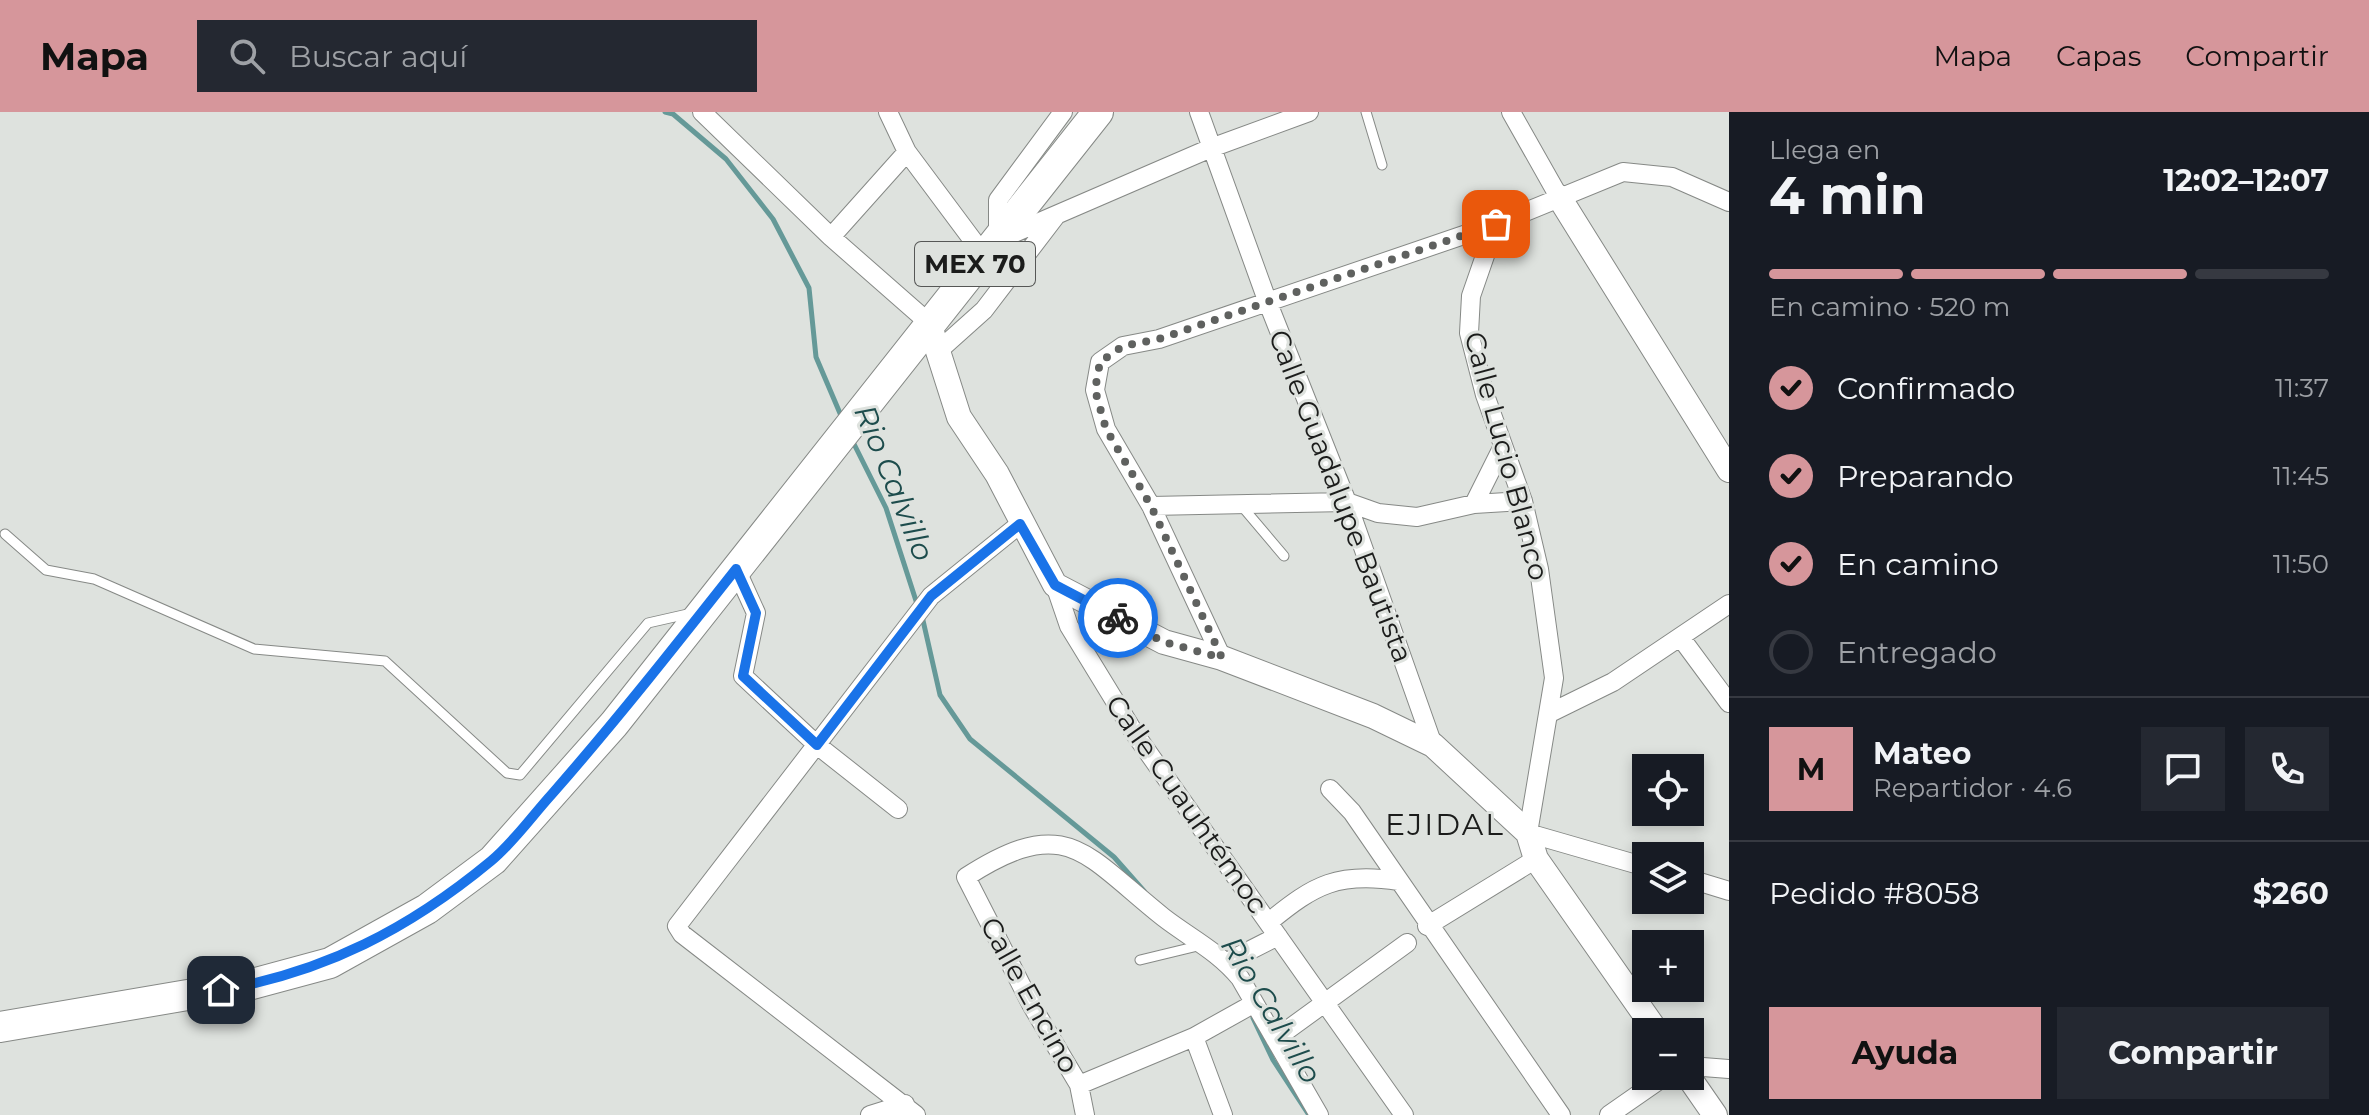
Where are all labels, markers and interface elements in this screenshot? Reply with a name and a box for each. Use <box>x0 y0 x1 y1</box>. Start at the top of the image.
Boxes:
search box <box>197 20 757 92</box>
text: Mapa <box>40 33 149 80</box>
icon: search <box>225 34 269 78</box>
text: Buscar aquí <box>289 38 467 75</box>
text: Mapa <box>1933 39 2012 73</box>
text: Capas <box>2056 39 2141 73</box>
text: Compartir <box>2185 39 2329 73</box>
text: Llega en <box>1769 134 1880 166</box>
text: 12:02–12:07 <box>2163 162 2329 199</box>
text: 4 min <box>1769 164 1926 227</box>
pin <box>1462 190 1530 258</box>
icon: bag <box>1474 202 1518 246</box>
road number: MEX 70 <box>915 242 1035 286</box>
text: En camino · 520 m <box>1769 291 2010 323</box>
street label: Calle Guadalupe Bautista <box>1262 325 1420 667</box>
street label: Calle Lucio Blanco <box>1457 328 1557 584</box>
icon: check <box>1769 366 1813 410</box>
text: Confirmado <box>1837 370 2015 407</box>
text: 11:37 <box>2275 372 2329 404</box>
water label: Rio Calvillo <box>846 399 943 566</box>
icon: check <box>1769 454 1813 498</box>
text: Preparando <box>1837 458 2014 495</box>
text: 11:45 <box>2273 460 2329 492</box>
icon: check <box>1769 542 1813 586</box>
text: En camino <box>1837 546 1999 583</box>
text: 11:50 <box>2273 548 2329 580</box>
courier <box>1078 578 1158 658</box>
icon: bike <box>1096 596 1140 640</box>
text: Entregado <box>1837 634 1997 671</box>
street label: Calle Cuauhtémoc <box>1099 688 1275 920</box>
button: chat <box>2141 727 2225 811</box>
button: phone <box>2245 727 2329 811</box>
text: Mateo <box>1873 735 1971 772</box>
text: M <box>1797 751 1825 788</box>
map controls <box>1632 754 1704 1090</box>
button: locate <box>1632 754 1704 826</box>
text: Repartidor · 4.6 <box>1873 772 2072 804</box>
district label: EJIDAL <box>1385 806 1505 843</box>
button: layers <box>1632 842 1704 914</box>
text: Pedido #8058 <box>1769 875 1980 912</box>
text: $260 <box>2253 875 2329 912</box>
street label: Calle Encino <box>973 911 1087 1079</box>
water label: Rio Calvillo <box>1213 929 1330 1090</box>
button: + <box>1632 930 1704 1002</box>
pin <box>187 956 255 1024</box>
icon: home <box>199 968 243 1012</box>
button: Ayuda <box>1769 1007 2041 1099</box>
button: Compartir <box>2057 1007 2329 1099</box>
button: − <box>1632 1018 1704 1090</box>

